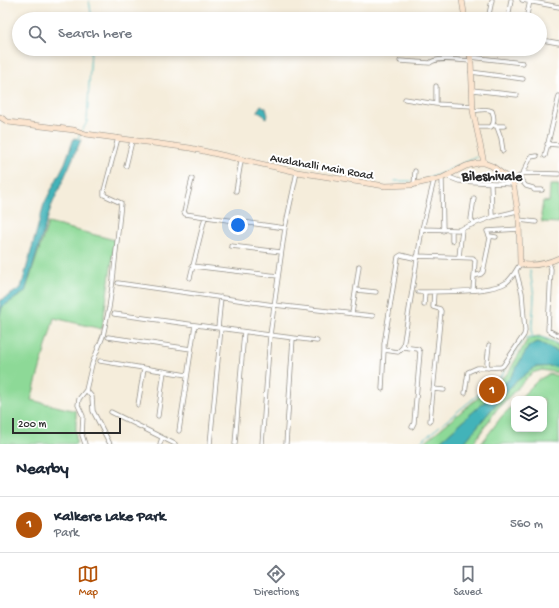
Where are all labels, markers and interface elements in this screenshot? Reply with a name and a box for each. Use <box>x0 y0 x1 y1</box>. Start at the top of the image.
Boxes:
search box <box>12 12 547 56</box>
icon: search <box>26 23 48 45</box>
text: Search here <box>58 25 132 43</box>
street label: Avalahalli Main Road <box>269 152 375 184</box>
district label: Bileshivale <box>461 169 523 186</box>
your location <box>228 215 248 235</box>
pin: 1 <box>479 375 505 405</box>
map controls <box>511 396 547 432</box>
button: layers <box>511 396 547 432</box>
scale bar <box>12 416 121 435</box>
text: 200 m <box>18 419 46 431</box>
text: Nearby <box>16 460 69 480</box>
text: Kalkere Lake Park <box>54 508 165 526</box>
text: 1 <box>26 517 32 532</box>
text: 560 m <box>510 517 543 532</box>
text: Park <box>54 526 79 541</box>
tab: Map <box>77 563 99 599</box>
tab: Directions <box>254 563 299 599</box>
tab: Saved <box>453 563 482 599</box>

